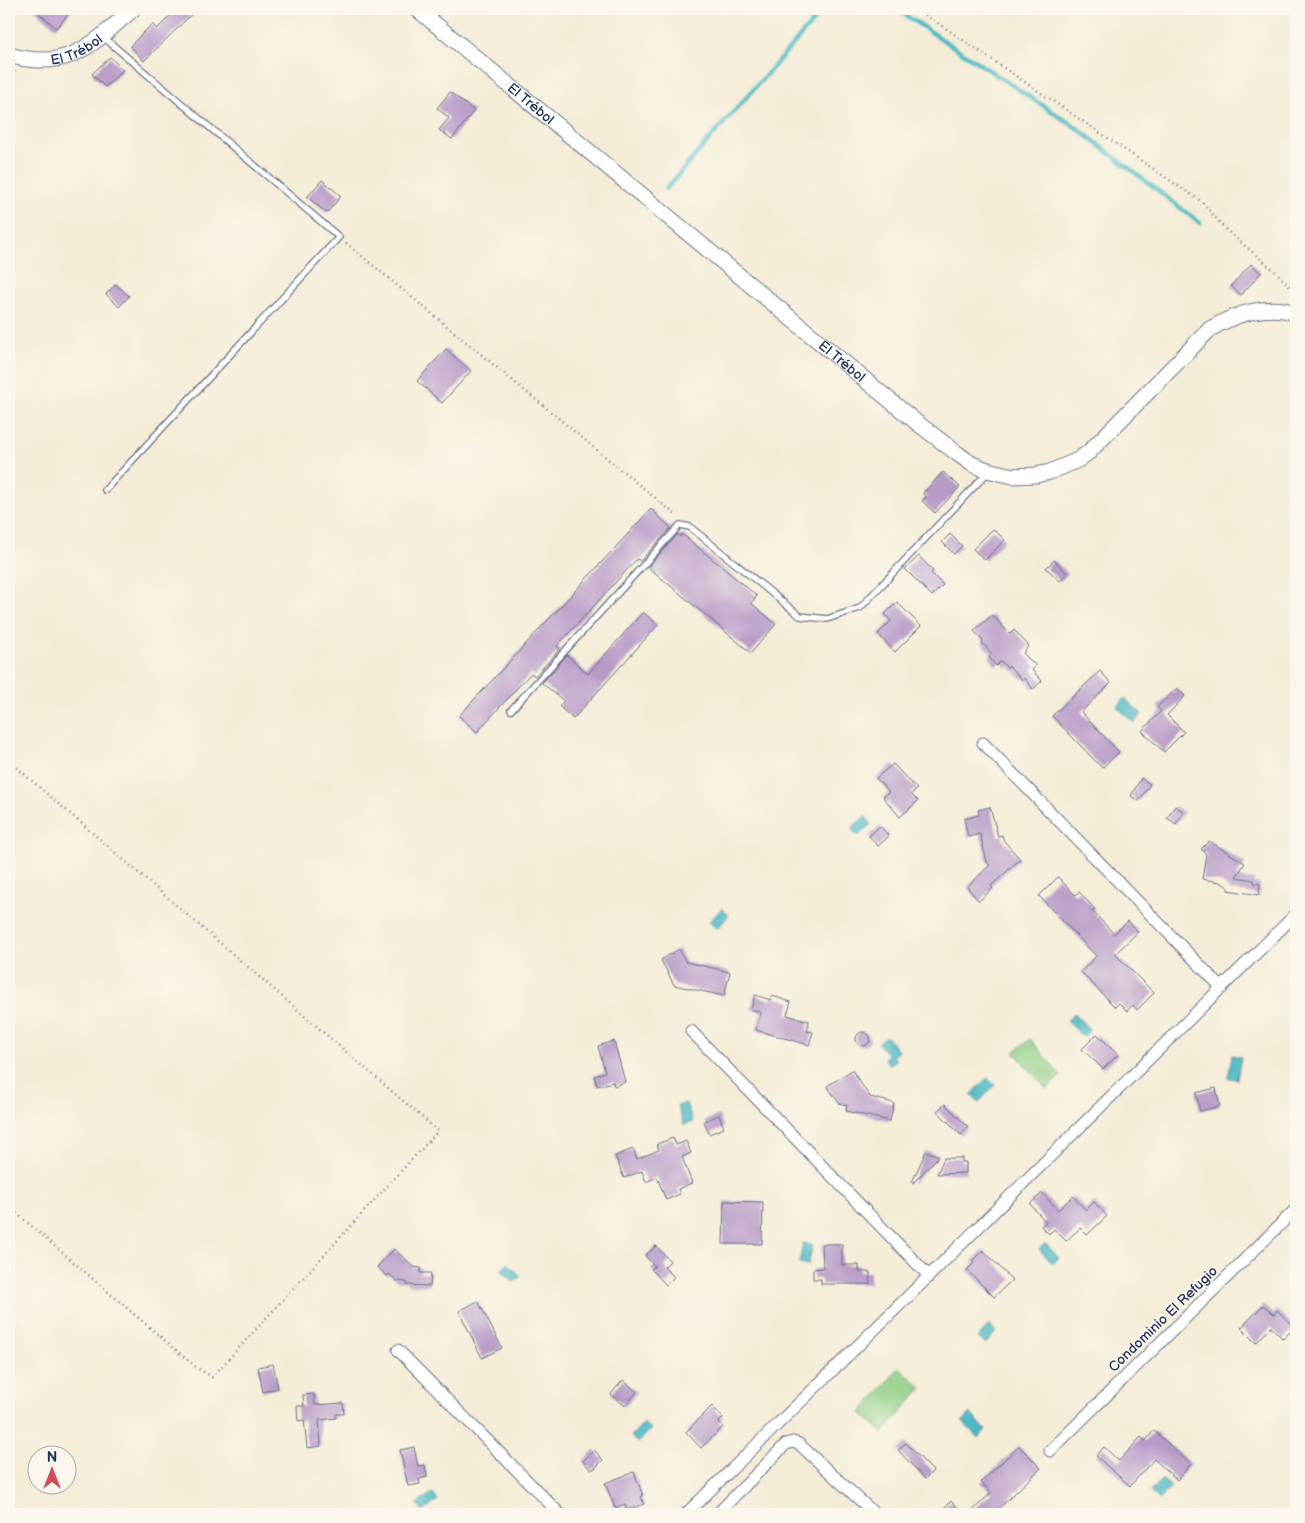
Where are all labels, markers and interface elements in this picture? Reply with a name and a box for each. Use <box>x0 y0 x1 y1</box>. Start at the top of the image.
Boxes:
street label: El Trébol <box>49 30 106 68</box>
street label: El Trébol <box>504 79 558 128</box>
street label: El Trébol <box>815 337 869 385</box>
street label: Condominio El Refugio <box>1105 1262 1221 1376</box>
north arrow <box>28 1446 78 1496</box>
text: N <box>47 1449 57 1466</box>

